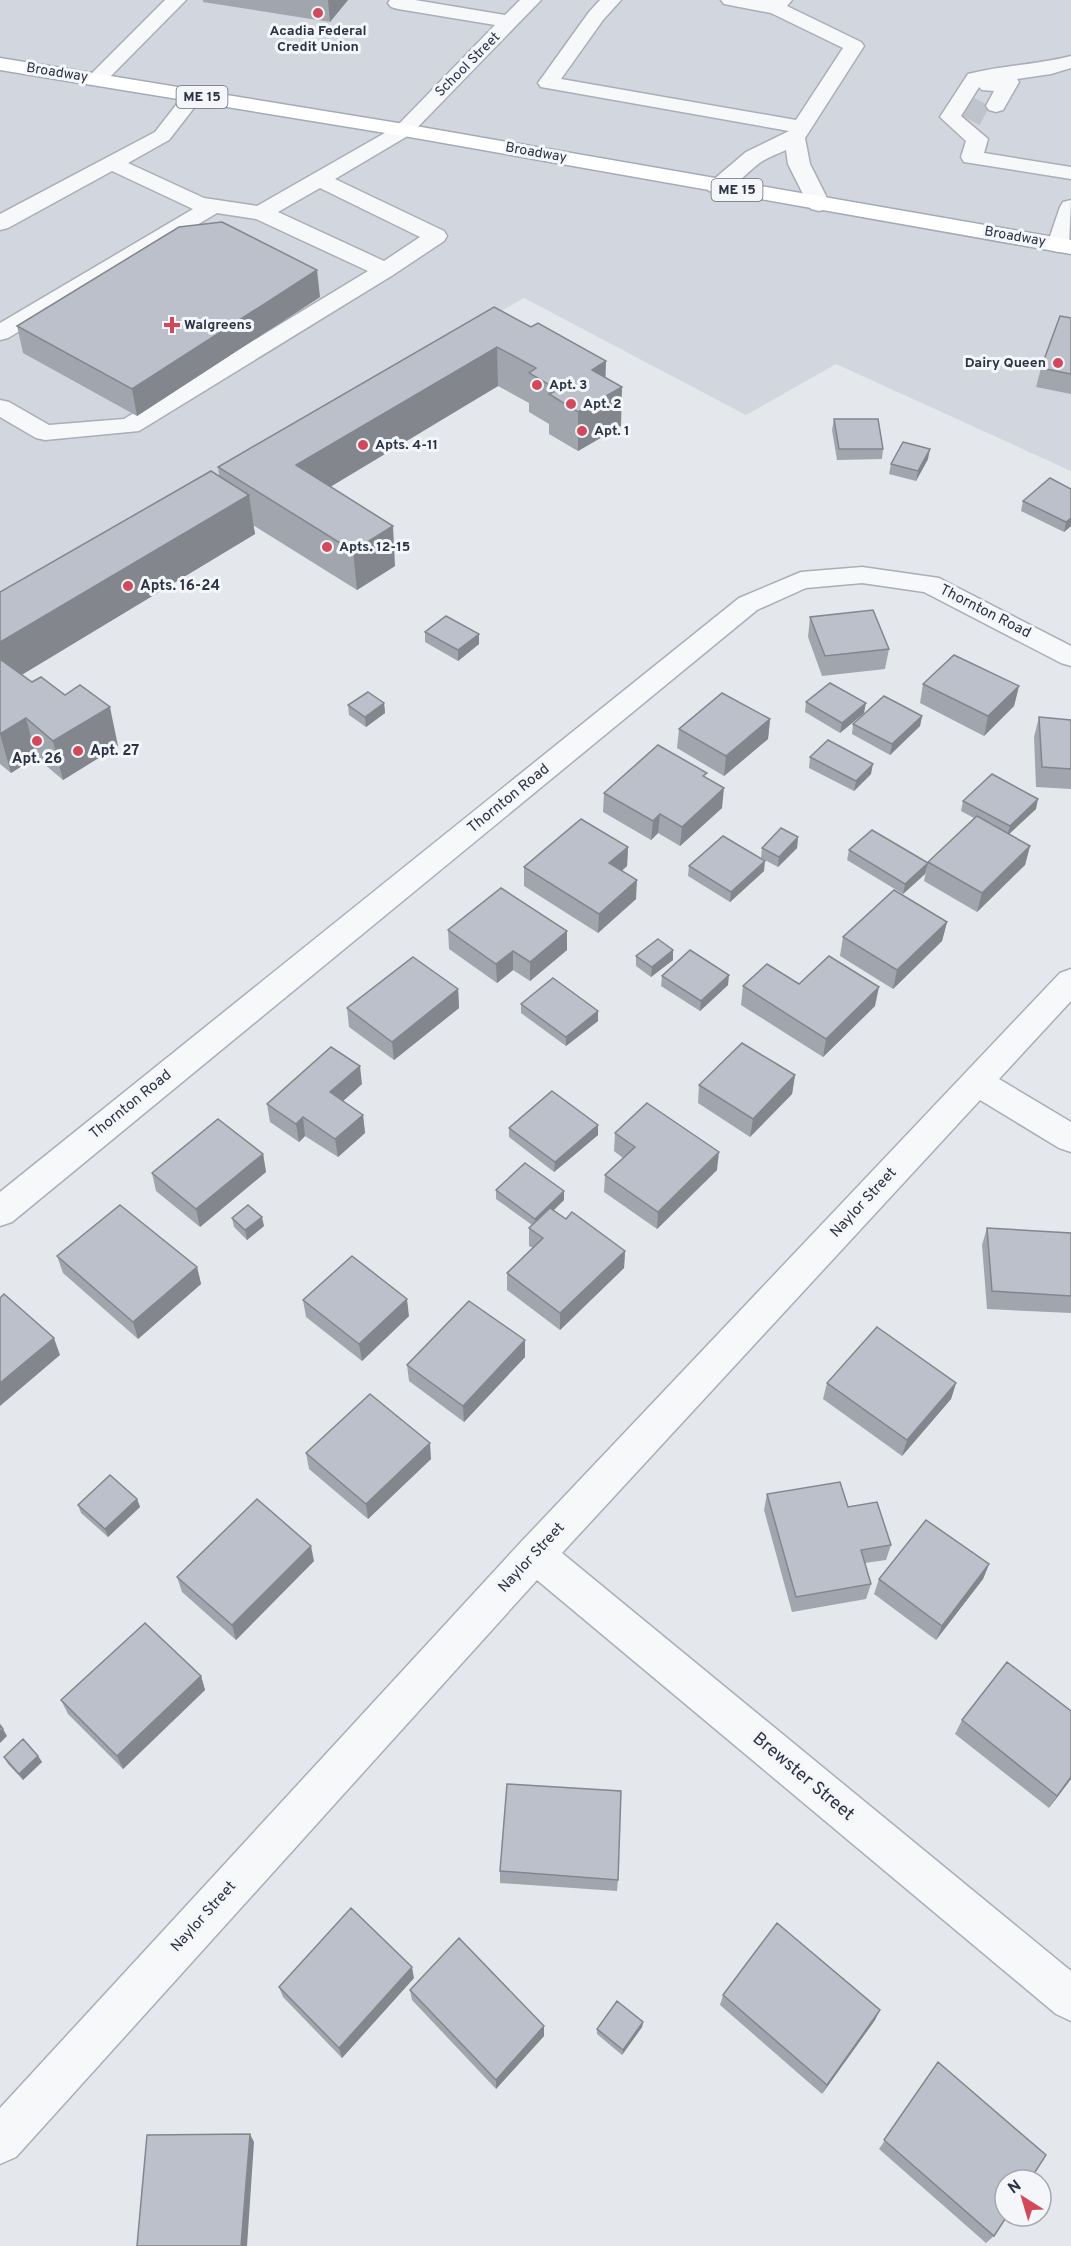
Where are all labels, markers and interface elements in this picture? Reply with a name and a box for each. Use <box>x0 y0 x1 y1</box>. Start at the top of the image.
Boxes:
marker: Acadia Federal Credit Union <box>311 6 325 20</box>
place label: Acadia Federal Credit Union <box>269 23 367 56</box>
street label: School Street <box>432 29 504 101</box>
street label: Broadway <box>25 60 89 86</box>
road number: ME 15 <box>176 86 228 108</box>
street label: Broadway <box>504 139 568 167</box>
road number: ME 15 <box>712 179 762 201</box>
street label: Broadway <box>983 223 1047 251</box>
place label: Walgreens <box>184 317 252 334</box>
marker: Walgreens <box>165 318 179 332</box>
place label: Dairy Queen <box>965 355 1046 372</box>
marker: Dairy Queen <box>1051 356 1065 370</box>
place label: Apt. 3 <box>549 377 588 394</box>
marker: Apt. 3 <box>530 378 544 392</box>
place label: Apt. 2 <box>583 396 622 413</box>
marker: Apt. 2 <box>564 397 578 411</box>
place label: Apt. 1 <box>594 423 630 440</box>
marker: Apt. 1 <box>575 424 589 438</box>
place label: Apts. 4-11 <box>375 437 438 454</box>
marker: Apts. 4-11 <box>356 438 370 452</box>
place label: Apts. 12-15 <box>339 539 410 556</box>
marker: Apts. 12-15 <box>320 540 334 554</box>
place label: Apts. 16-24 <box>140 577 220 596</box>
marker: Apts. 16-24 <box>121 579 135 593</box>
street label: Thornton Road <box>936 581 1034 643</box>
marker: Apt. 26 <box>30 734 44 748</box>
place label: Apt. 27 <box>90 742 139 761</box>
marker: Apt. 27 <box>71 744 85 758</box>
place label: Apt. 26 <box>12 750 62 769</box>
street label: Thornton Road <box>464 760 554 838</box>
street label: Thornton Road <box>86 1066 176 1144</box>
street label: Naylor Street <box>827 1164 901 1242</box>
street label: Naylor Street <box>495 1519 569 1597</box>
street label: Brewster Street <box>747 1728 859 1826</box>
street label: Naylor Street <box>167 1878 241 1956</box>
north arrow <box>993 2168 1053 2228</box>
text: N <box>1005 2176 1026 2199</box>

